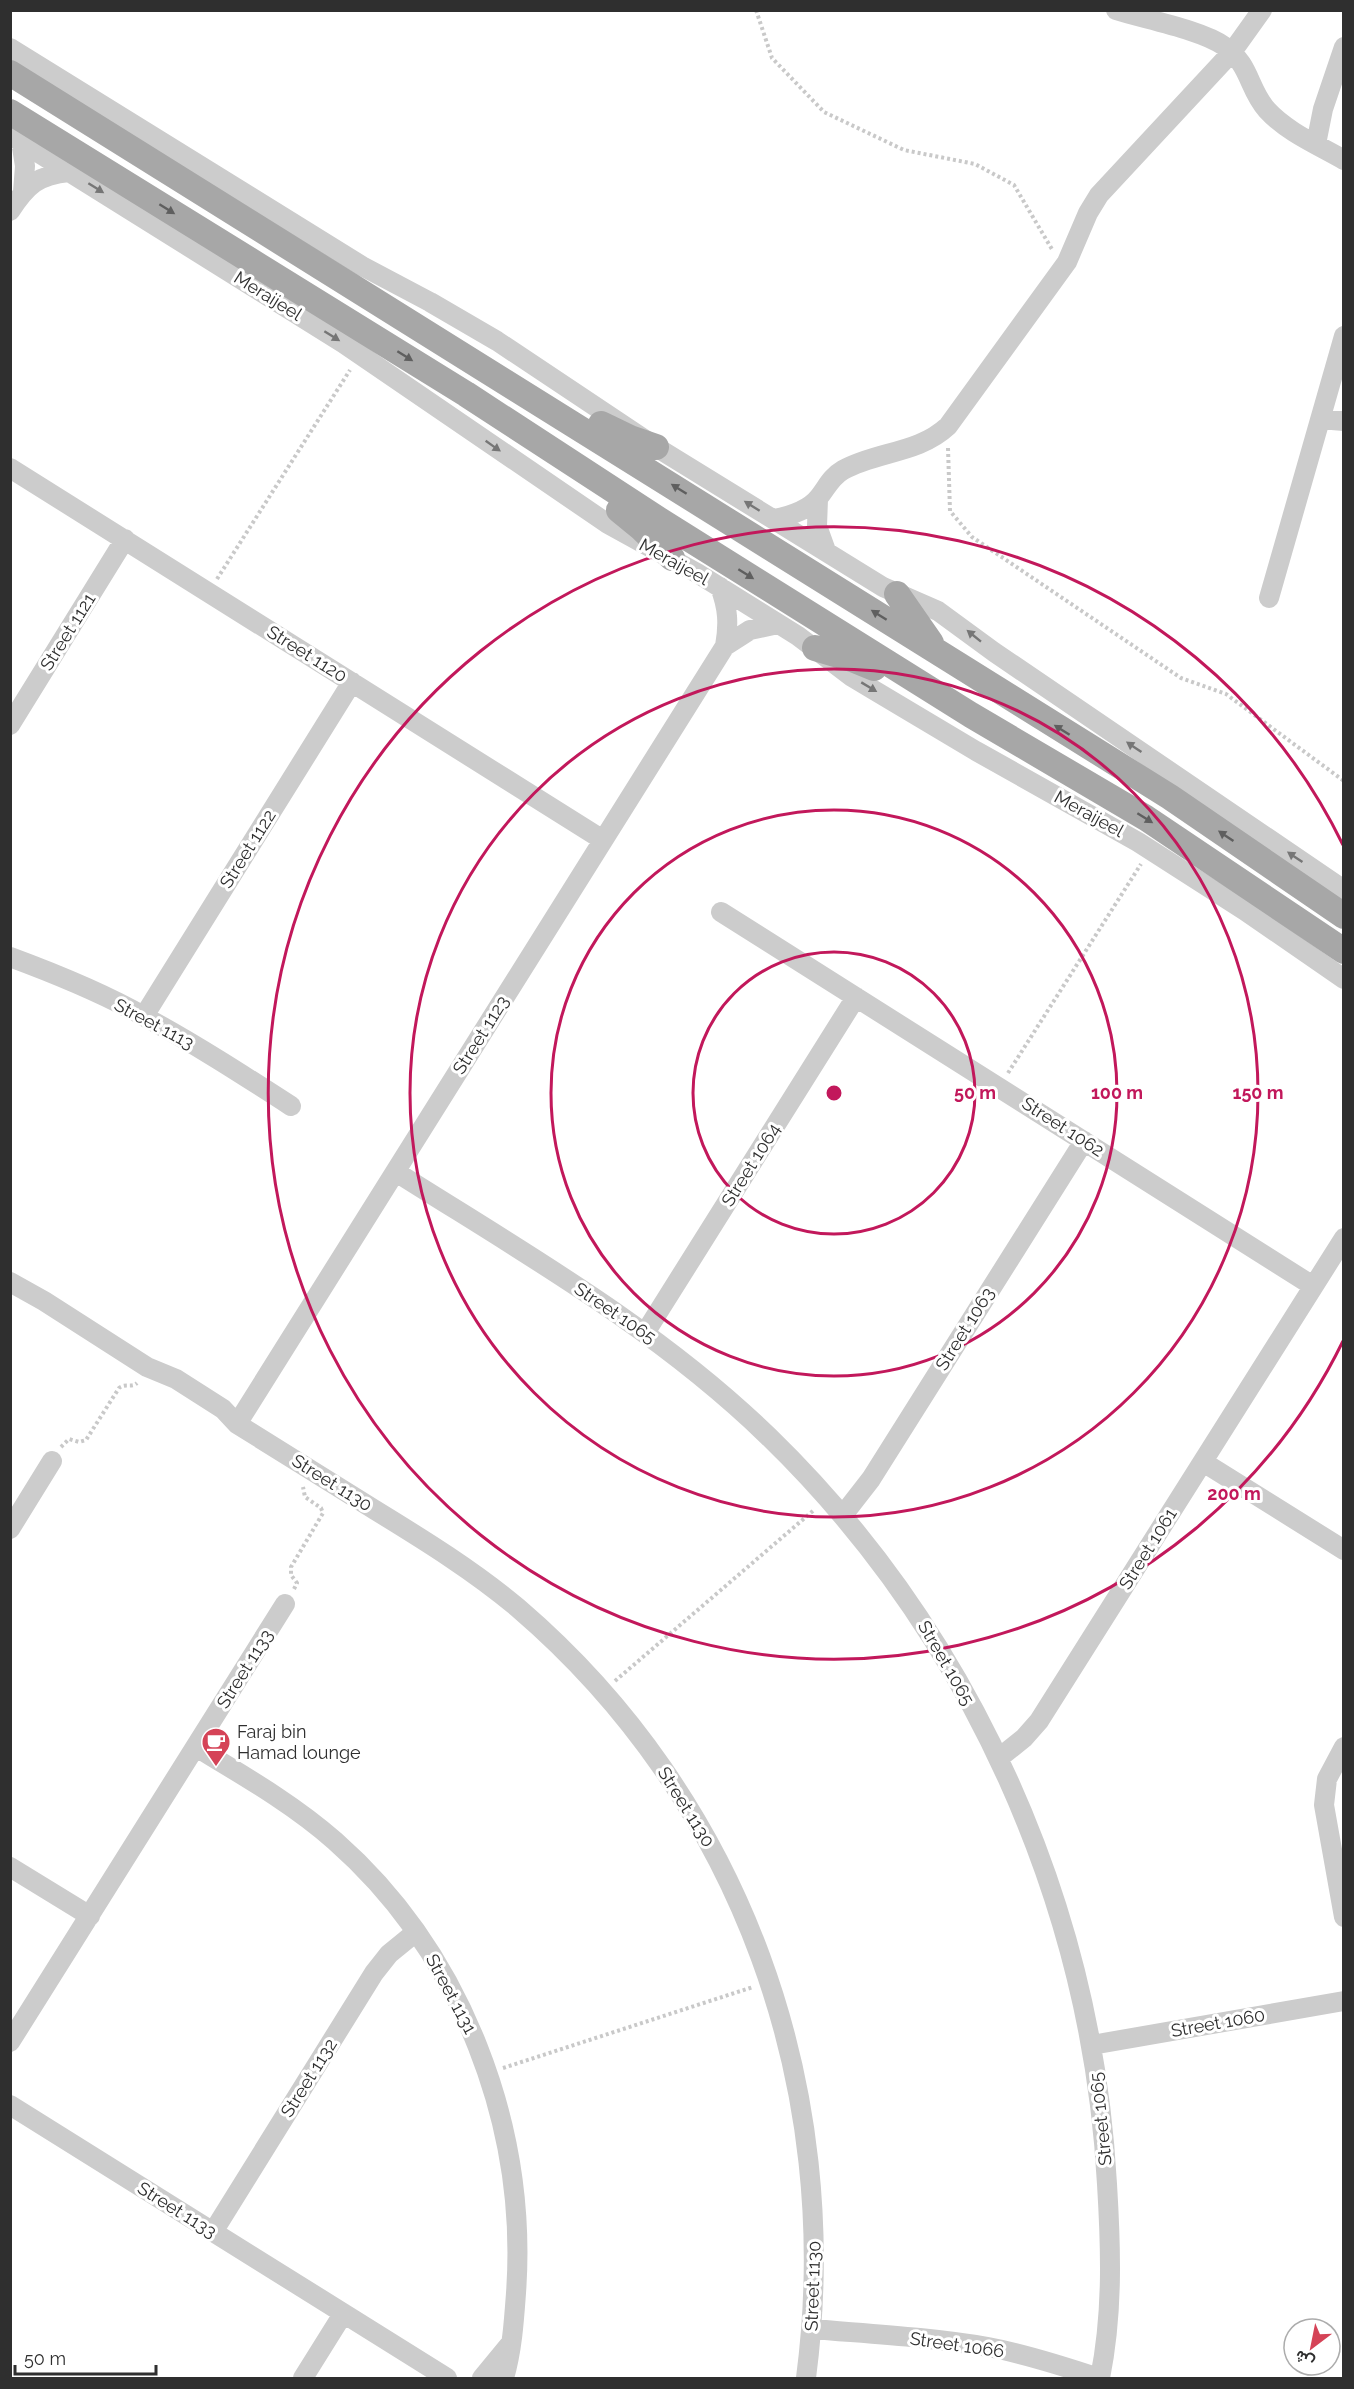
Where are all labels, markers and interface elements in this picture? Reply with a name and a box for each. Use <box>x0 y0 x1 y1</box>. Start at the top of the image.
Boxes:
one-way arrow <box>88 183 104 194</box>
one-way arrow <box>159 204 176 215</box>
street label: Meraijeel <box>230 266 306 325</box>
one-way arrow <box>324 330 340 342</box>
one-way arrow <box>397 351 413 362</box>
one-way arrow <box>485 440 501 452</box>
one-way arrow <box>670 484 687 495</box>
one-way arrow <box>744 500 760 511</box>
street label: Meraijeel <box>636 534 713 589</box>
one-way arrow <box>738 569 754 580</box>
street label: Street 1121 <box>36 589 100 674</box>
one-way arrow <box>871 610 887 621</box>
street label: Street 1120 <box>263 621 351 686</box>
one-way arrow <box>966 631 981 643</box>
one-way arrow <box>861 681 877 692</box>
one-way arrow <box>1054 724 1070 735</box>
one-way arrow <box>1126 742 1142 753</box>
street label: Meraijeel <box>1051 786 1128 841</box>
street label: Street 1122 <box>215 806 280 892</box>
one-way arrow <box>1137 813 1153 824</box>
one-way arrow <box>1218 831 1234 842</box>
one-way arrow <box>1287 852 1303 863</box>
street label: Street 1123 <box>448 991 513 1078</box>
street label: Street 1113 <box>111 994 198 1053</box>
text: 50 m <box>954 1082 996 1103</box>
text: 100 m <box>1091 1082 1143 1103</box>
text: 150 m <box>1233 1082 1284 1103</box>
centre of rings <box>824 1083 844 1103</box>
street label: Street 1062 <box>1018 1092 1108 1161</box>
street label: Street 1064 <box>717 1119 784 1210</box>
street label: Street 1065 <box>570 1278 660 1348</box>
street label: Street 1063 <box>931 1283 998 1374</box>
street label: Street 1130 <box>288 1450 376 1515</box>
text: 200 m <box>1207 1483 1261 1504</box>
street label: Street 1061 <box>1114 1504 1181 1593</box>
street label: Street 1065 <box>914 1617 979 1709</box>
street label: Street 1133 <box>212 1625 277 1712</box>
place label: Faraj bin Hamad lounge <box>237 1721 361 1763</box>
cafe icon: Faraj bin Hamad lounge <box>200 1726 232 1768</box>
street label: Street 1130 <box>654 1763 719 1851</box>
street label: Street 1131 <box>422 1950 481 2037</box>
street label: Street 1060 <box>1169 2004 1267 2041</box>
street label: Street 1132 <box>276 2034 341 2121</box>
street label: Street 1065 <box>1085 2071 1116 2167</box>
street label: Street 1133 <box>134 2177 221 2242</box>
street label: Street 1130 <box>800 2240 825 2332</box>
north arrow <box>1282 2317 1342 2377</box>
street label: Street 1066 <box>909 2328 1006 2362</box>
scale bar <box>15 2338 156 2376</box>
text: ش <box>1291 2346 1318 2372</box>
text: 50 m <box>24 2348 66 2369</box>

